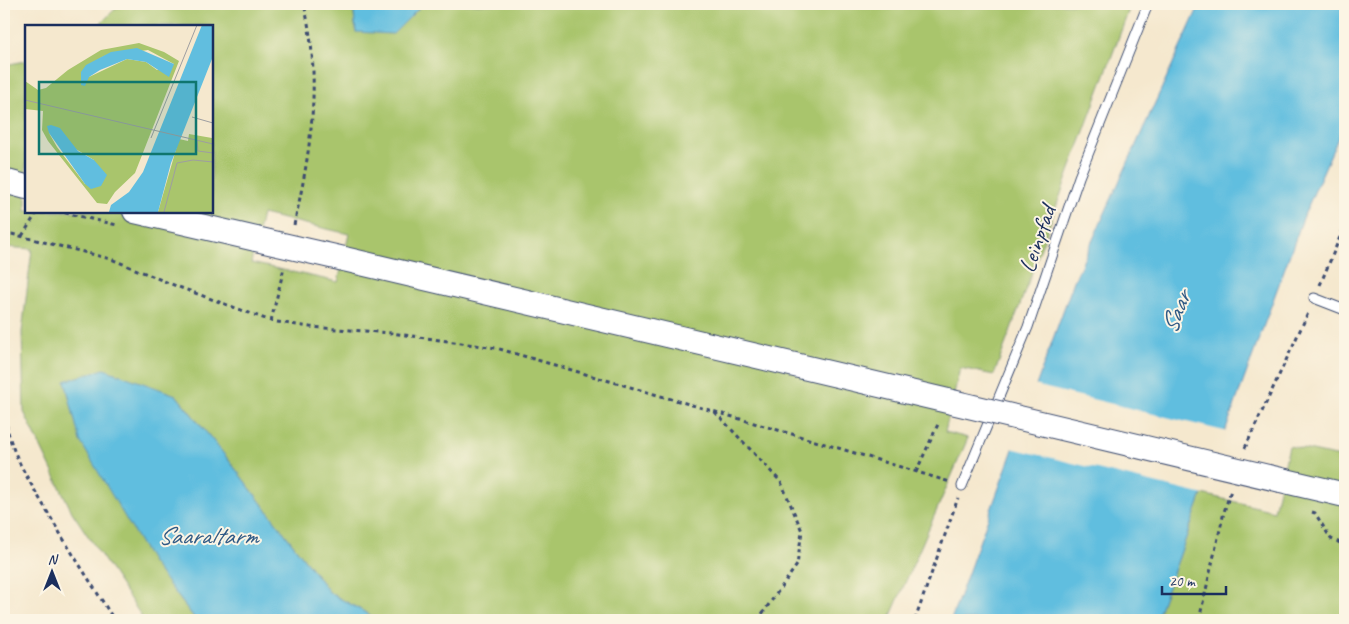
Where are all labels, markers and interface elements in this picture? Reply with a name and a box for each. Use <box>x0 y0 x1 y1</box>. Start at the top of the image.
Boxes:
inset map <box>25 25 212 212</box>
street label: Leinpfad <box>1012 198 1064 276</box>
water label: Saar <box>1153 282 1200 338</box>
water label: Saaraltarm <box>158 520 261 552</box>
north arrow <box>28 546 78 596</box>
text: N <box>48 551 59 568</box>
scale bar <box>1162 564 1225 596</box>
text: 20 m <box>1169 572 1196 591</box>

